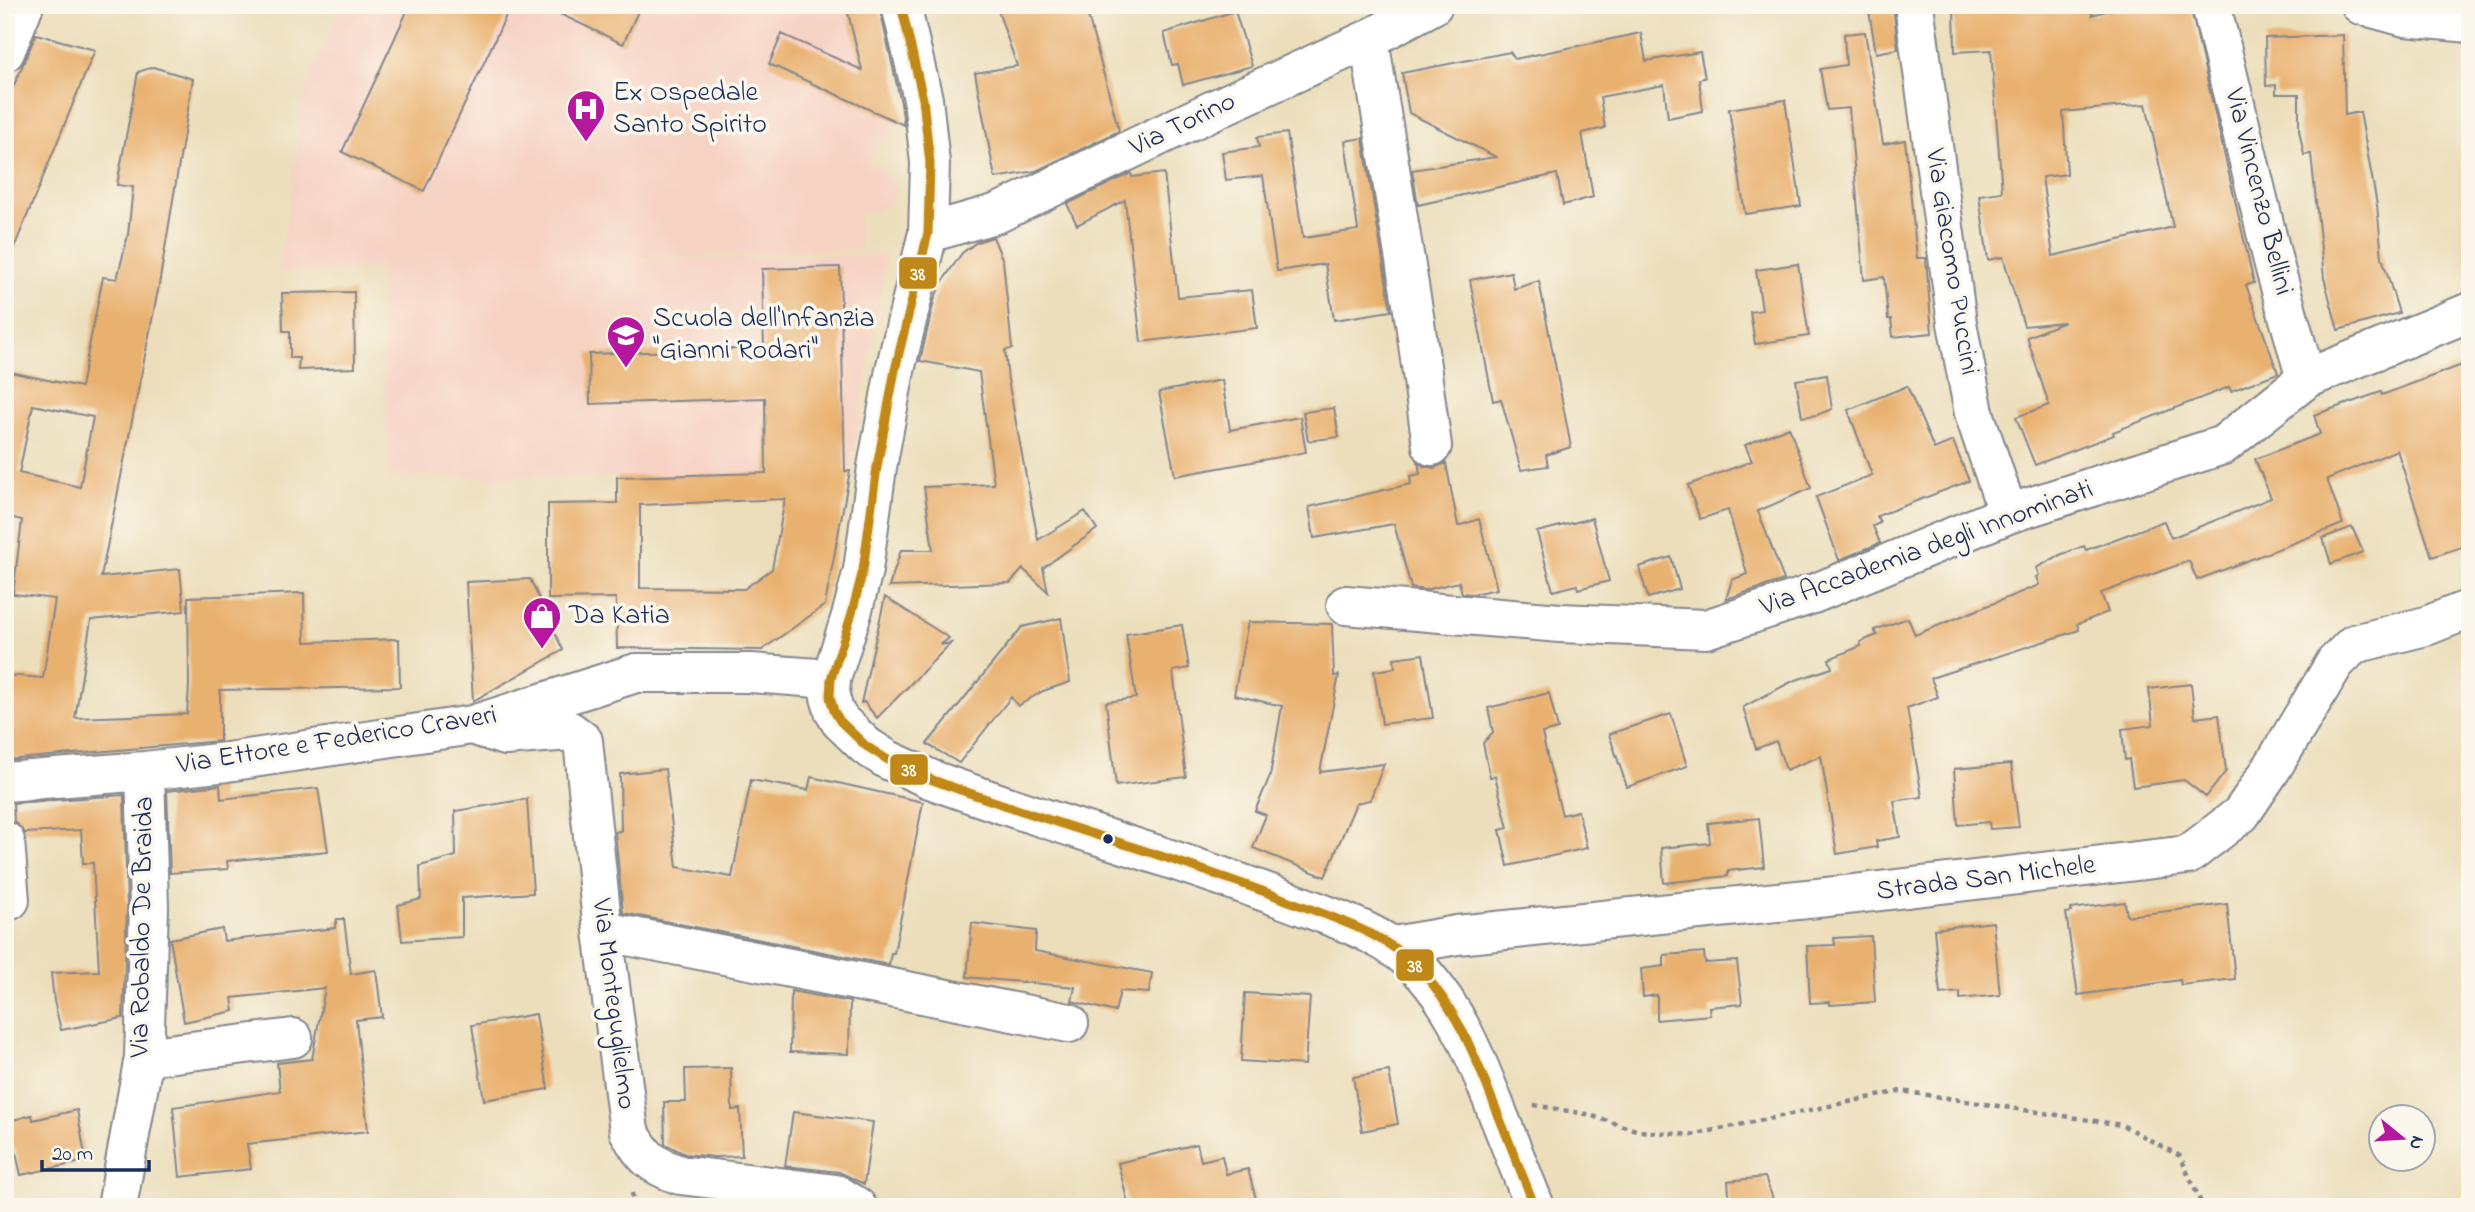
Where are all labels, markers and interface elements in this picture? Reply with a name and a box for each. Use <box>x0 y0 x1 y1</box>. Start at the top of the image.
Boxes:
place label: Ex Ospedale Santo Spirito <box>613 73 767 146</box>
street label: Via Torino <box>1122 82 1243 169</box>
street label: Via Vincenzo Bellini <box>2212 83 2304 300</box>
hospital icon: Ex Ospedale Santo Spirito <box>565 88 607 143</box>
street label: Via Giacomo Puccini <box>1913 145 1989 378</box>
line badge: 38 <box>898 256 938 290</box>
text: 38 <box>910 262 925 289</box>
place label: Scuola dell'Infanzia "Gianni Rodari" <box>653 299 875 372</box>
school or university icon: Scuola dell'Infanzia "Gianni Rodari" <box>605 314 647 369</box>
street label: Via Accademia degli Innominati <box>1754 470 2099 629</box>
shop icon: Da Katia <box>521 595 563 650</box>
place label: Da Katia <box>568 596 670 637</box>
street label: Via Ettore e Federico Craveri <box>173 695 500 787</box>
line badge: 38 <box>889 753 929 786</box>
text: 38 <box>901 758 916 785</box>
street label: Via Robaldo De Braida <box>120 796 166 1059</box>
unlabelled marker <box>1101 832 1115 846</box>
street label: Strada San Michele <box>1874 845 2098 913</box>
street label: Via Monteguglielmo <box>580 895 646 1112</box>
line badge: 38 <box>1395 948 1435 982</box>
text: 38 <box>1407 954 1422 981</box>
north arrow <box>2366 1104 2436 1174</box>
scale bar <box>42 1128 149 1172</box>
text: N <box>2401 1132 2431 1153</box>
text: 20 m <box>52 1140 93 1170</box>

